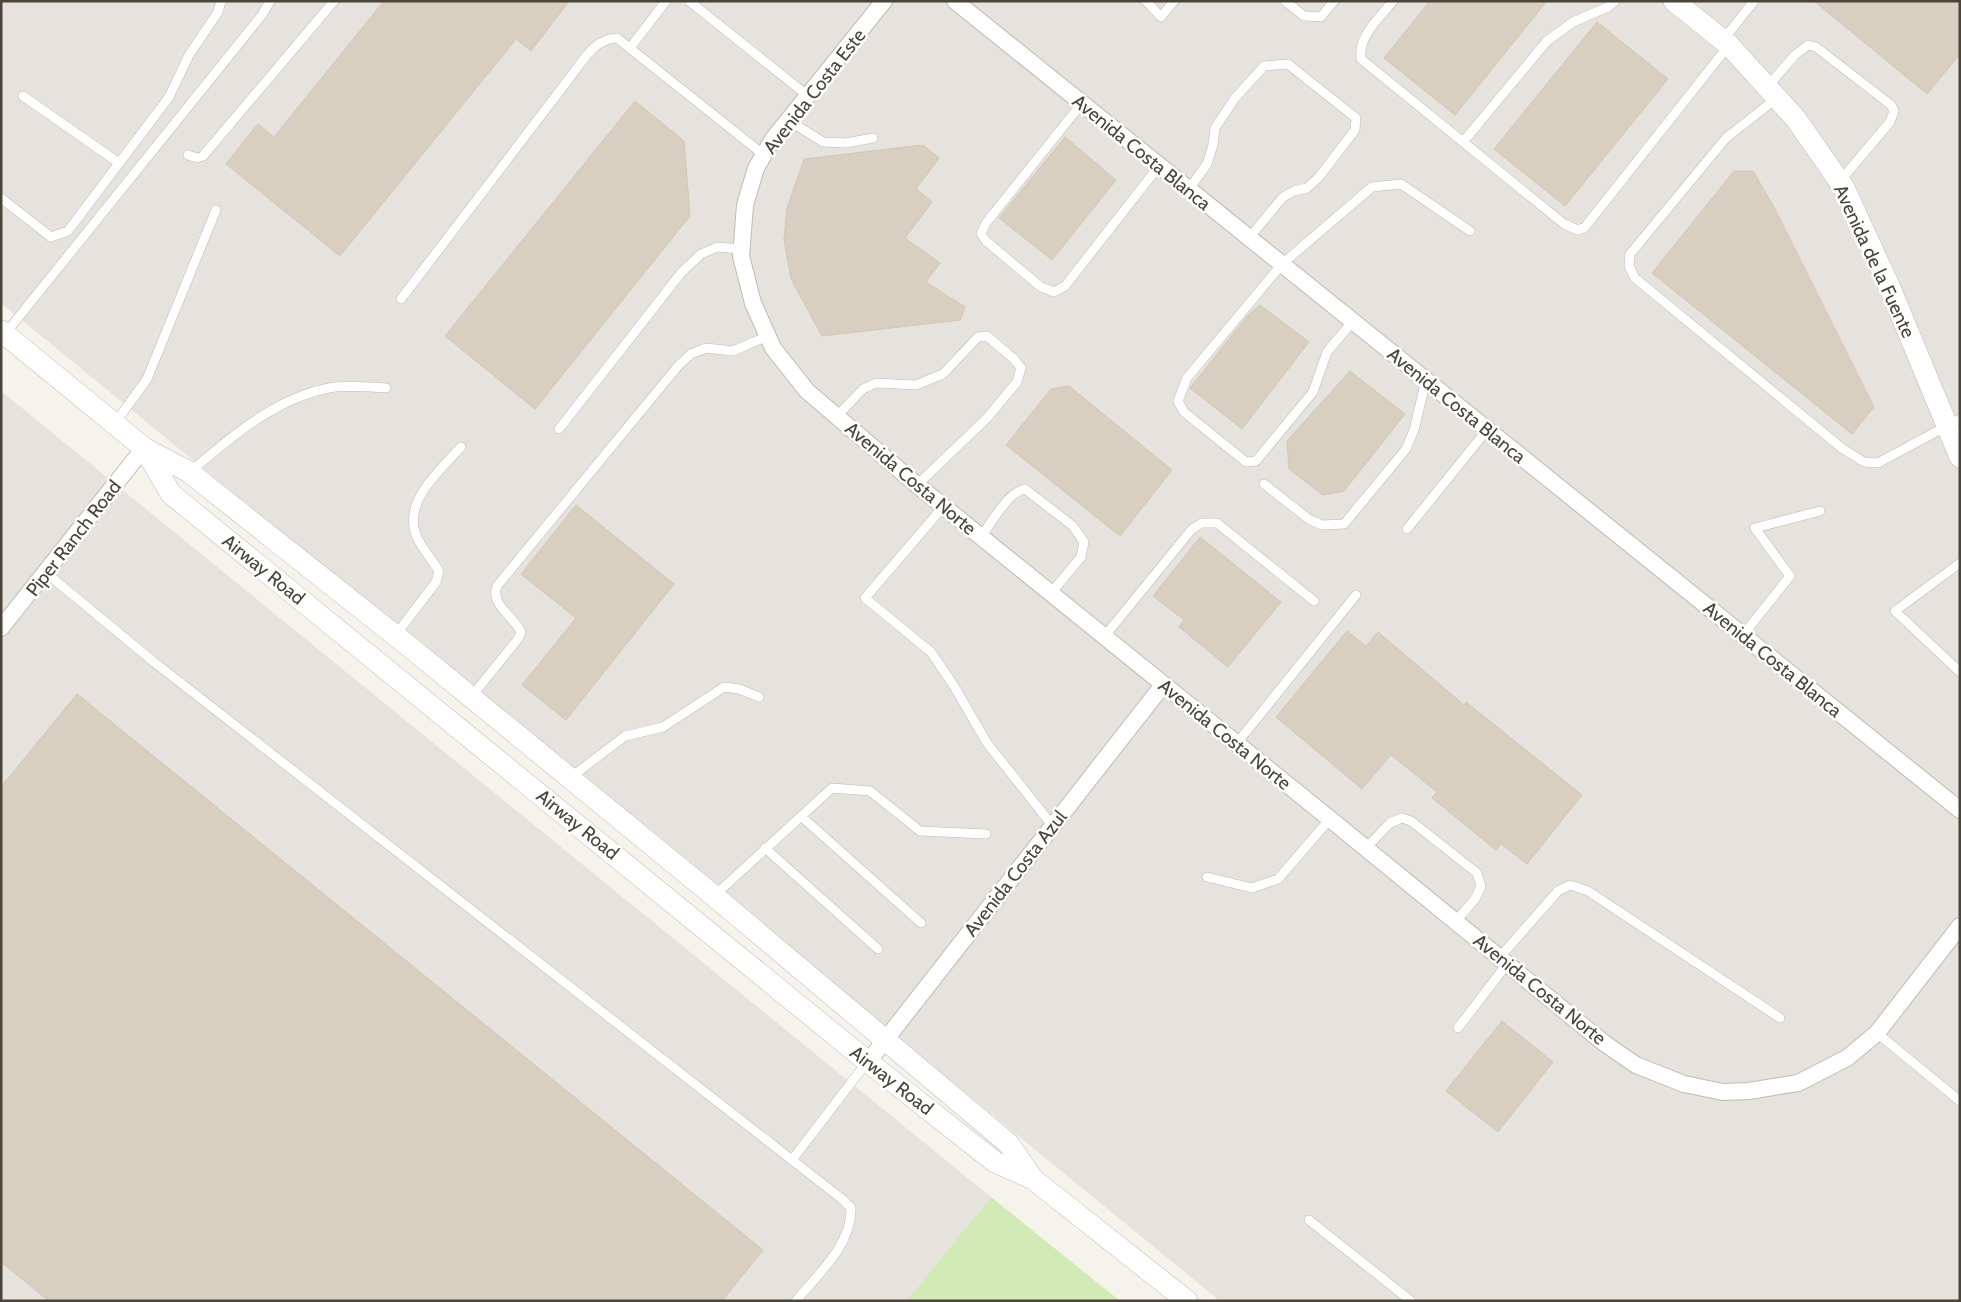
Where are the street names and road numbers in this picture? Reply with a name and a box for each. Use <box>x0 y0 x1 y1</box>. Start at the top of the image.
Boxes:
street label: Avenida Costa Este <box>758 24 871 158</box>
street label: Avenida Costa Blanca <box>1068 90 1215 215</box>
street label: Avenida de la Fuente <box>1829 181 1920 342</box>
street label: Avenida Costa Blanca <box>1383 343 1530 468</box>
street label: Avenida Costa Norte <box>841 417 981 540</box>
street label: Piper Ranch Road <box>21 476 126 601</box>
street label: Airway Road <box>218 529 309 610</box>
street label: Avenida Costa Blanca <box>1699 597 1846 722</box>
street label: Avenida Costa Norte <box>1154 674 1296 795</box>
street label: Airway Road <box>532 784 623 865</box>
street label: Avenida Costa Azul <box>959 805 1072 941</box>
street label: Avenida Costa Norte <box>1469 929 1611 1050</box>
street label: Airway Road <box>846 1041 938 1120</box>

